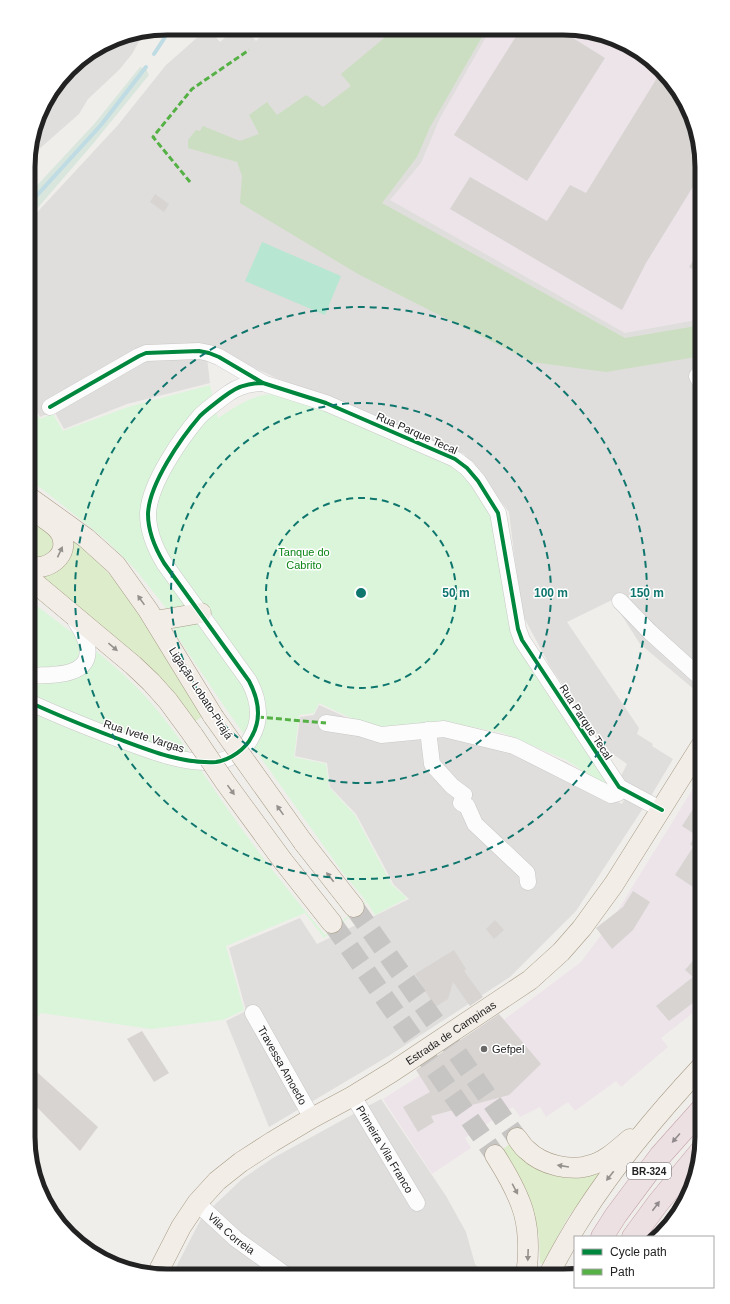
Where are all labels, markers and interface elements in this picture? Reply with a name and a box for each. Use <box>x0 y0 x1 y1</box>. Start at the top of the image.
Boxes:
street label: Rua Parque Tecal <box>375 410 459 456</box>
one-way arrow <box>57 546 63 558</box>
park label: Tanque do Cabrito <box>278 546 330 571</box>
centre of rings <box>354 586 368 600</box>
text: 50 m <box>442 586 470 600</box>
text: 100 m <box>534 586 568 600</box>
text: 150 m <box>630 586 664 600</box>
one-way arrow <box>137 595 145 605</box>
one-way arrow <box>107 643 118 652</box>
street label: Ligação Lobato-Pirajá <box>167 645 236 742</box>
street label: Rua Parque Tecal <box>557 682 615 762</box>
street label: Rua Ivete Vargas <box>102 717 186 755</box>
one-way arrow <box>227 785 235 795</box>
one-way arrow <box>276 805 284 816</box>
one-way arrow <box>326 871 334 882</box>
street label: Estrada de Campinas <box>403 998 499 1067</box>
street label: Travessa Amoedo <box>256 1024 309 1107</box>
place label: Gefpel <box>492 1043 524 1055</box>
marker: Gefpel <box>479 1044 489 1054</box>
street label: Primeira Vila Franco <box>354 1103 416 1195</box>
one-way arrow <box>671 1133 680 1144</box>
one-way arrow <box>557 1163 569 1169</box>
road number: BR-324 <box>627 1163 671 1179</box>
one-way arrow <box>605 1171 614 1182</box>
one-way arrow <box>512 1183 518 1194</box>
one-way arrow <box>652 1200 661 1211</box>
street label: Vila Correia <box>206 1210 258 1257</box>
legend <box>574 1236 714 1288</box>
text: Cycle path <box>610 1245 667 1259</box>
one-way arrow <box>525 1249 531 1262</box>
text: Path <box>610 1265 635 1279</box>

